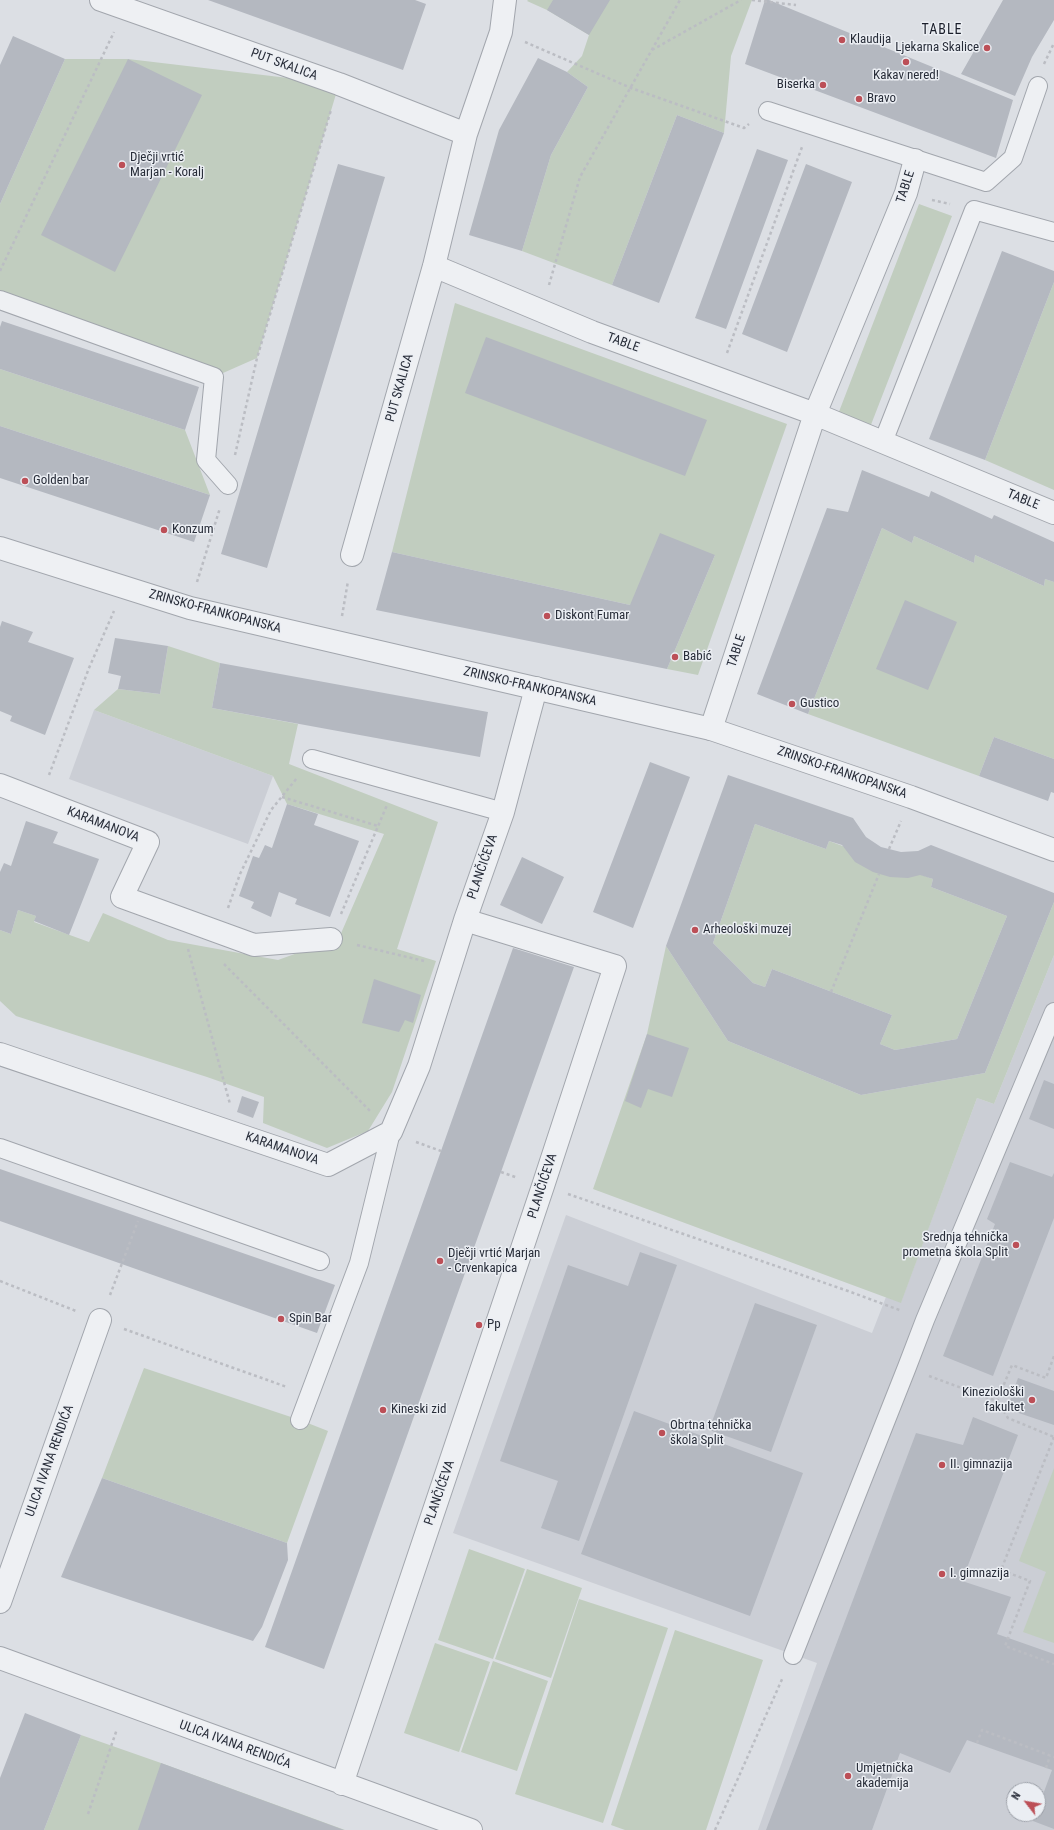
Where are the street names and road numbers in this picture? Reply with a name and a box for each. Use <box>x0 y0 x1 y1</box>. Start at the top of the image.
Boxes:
street label: PUT SKALICA <box>248 46 320 84</box>
street label: TABLE <box>893 169 919 205</box>
street label: TABLE <box>605 330 641 356</box>
street label: PUT SKALICA <box>383 352 417 424</box>
street label: TABLE <box>1005 486 1041 514</box>
street label: ZRINSKO-FRANKOPANSKA <box>147 587 283 637</box>
street label: TABLE <box>724 633 750 669</box>
street label: ZRINSKO-FRANKOPANSKA <box>462 664 598 710</box>
street label: ZRINSKO-FRANKOPANSKA <box>775 743 909 803</box>
street label: KARAMANOVA <box>65 804 141 846</box>
street label: PLANČIĆEVA <box>465 832 501 902</box>
street label: KARAMANOVA <box>243 1129 321 1169</box>
street label: PLANČIĆEVA <box>525 1151 561 1221</box>
street label: ULICA IVANA RENDIĆA <box>23 1403 77 1519</box>
street label: PLANČIĆEVA <box>422 1458 458 1528</box>
street label: ULICA IVANA RENDIĆA <box>177 1718 293 1772</box>

